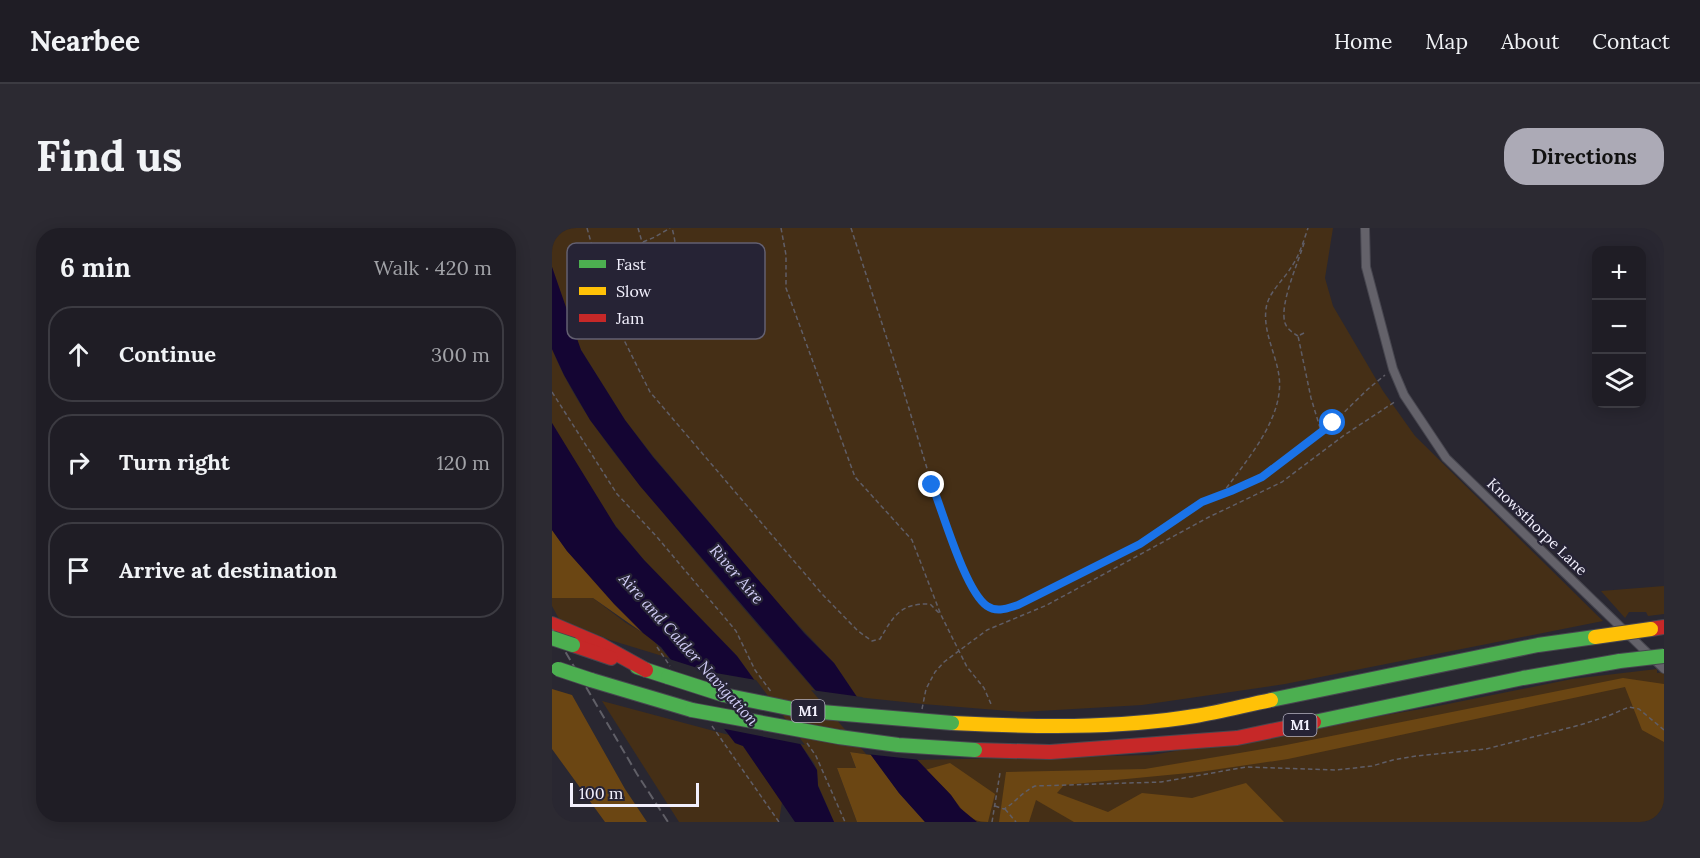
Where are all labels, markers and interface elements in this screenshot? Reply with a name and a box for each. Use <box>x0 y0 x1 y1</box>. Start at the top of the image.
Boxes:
text: Nearbee <box>30 23 140 59</box>
text: Home <box>1334 28 1392 55</box>
text: Map <box>1425 28 1468 55</box>
text: About <box>1501 28 1559 55</box>
text: Contact <box>1592 28 1670 55</box>
button: Directions <box>1504 128 1664 185</box>
text: Find us <box>36 129 182 183</box>
legend <box>567 243 765 339</box>
map controls <box>1592 246 1646 408</box>
button: + <box>1592 246 1646 300</box>
text: 6 min <box>60 251 131 284</box>
text: Fast <box>616 254 647 274</box>
text: Walk · 420 m <box>374 255 492 280</box>
text: Slow <box>616 281 652 301</box>
button: − <box>1592 300 1646 354</box>
text: Jam <box>615 308 644 328</box>
icon: ahead <box>62 338 95 371</box>
text: Continue <box>119 340 216 368</box>
text: 300 m <box>431 342 490 367</box>
button: layers <box>1592 354 1646 408</box>
route start <box>1319 409 1345 435</box>
icon: right <box>62 446 95 479</box>
text: Turn right <box>119 448 230 476</box>
text: 120 m <box>436 450 490 475</box>
route end <box>918 471 944 497</box>
street label: Knowsthorpe Lane <box>1483 474 1591 579</box>
water label: River Aire <box>706 540 769 608</box>
icon: arrive <box>62 554 95 587</box>
text: Arrive at destination <box>119 556 337 584</box>
water label: Aire and Calder Navigation <box>614 568 763 730</box>
road number: M1 <box>792 700 824 722</box>
road number: M1 <box>1284 714 1316 736</box>
scale bar <box>570 780 699 808</box>
text: 100 m <box>579 783 623 803</box>

